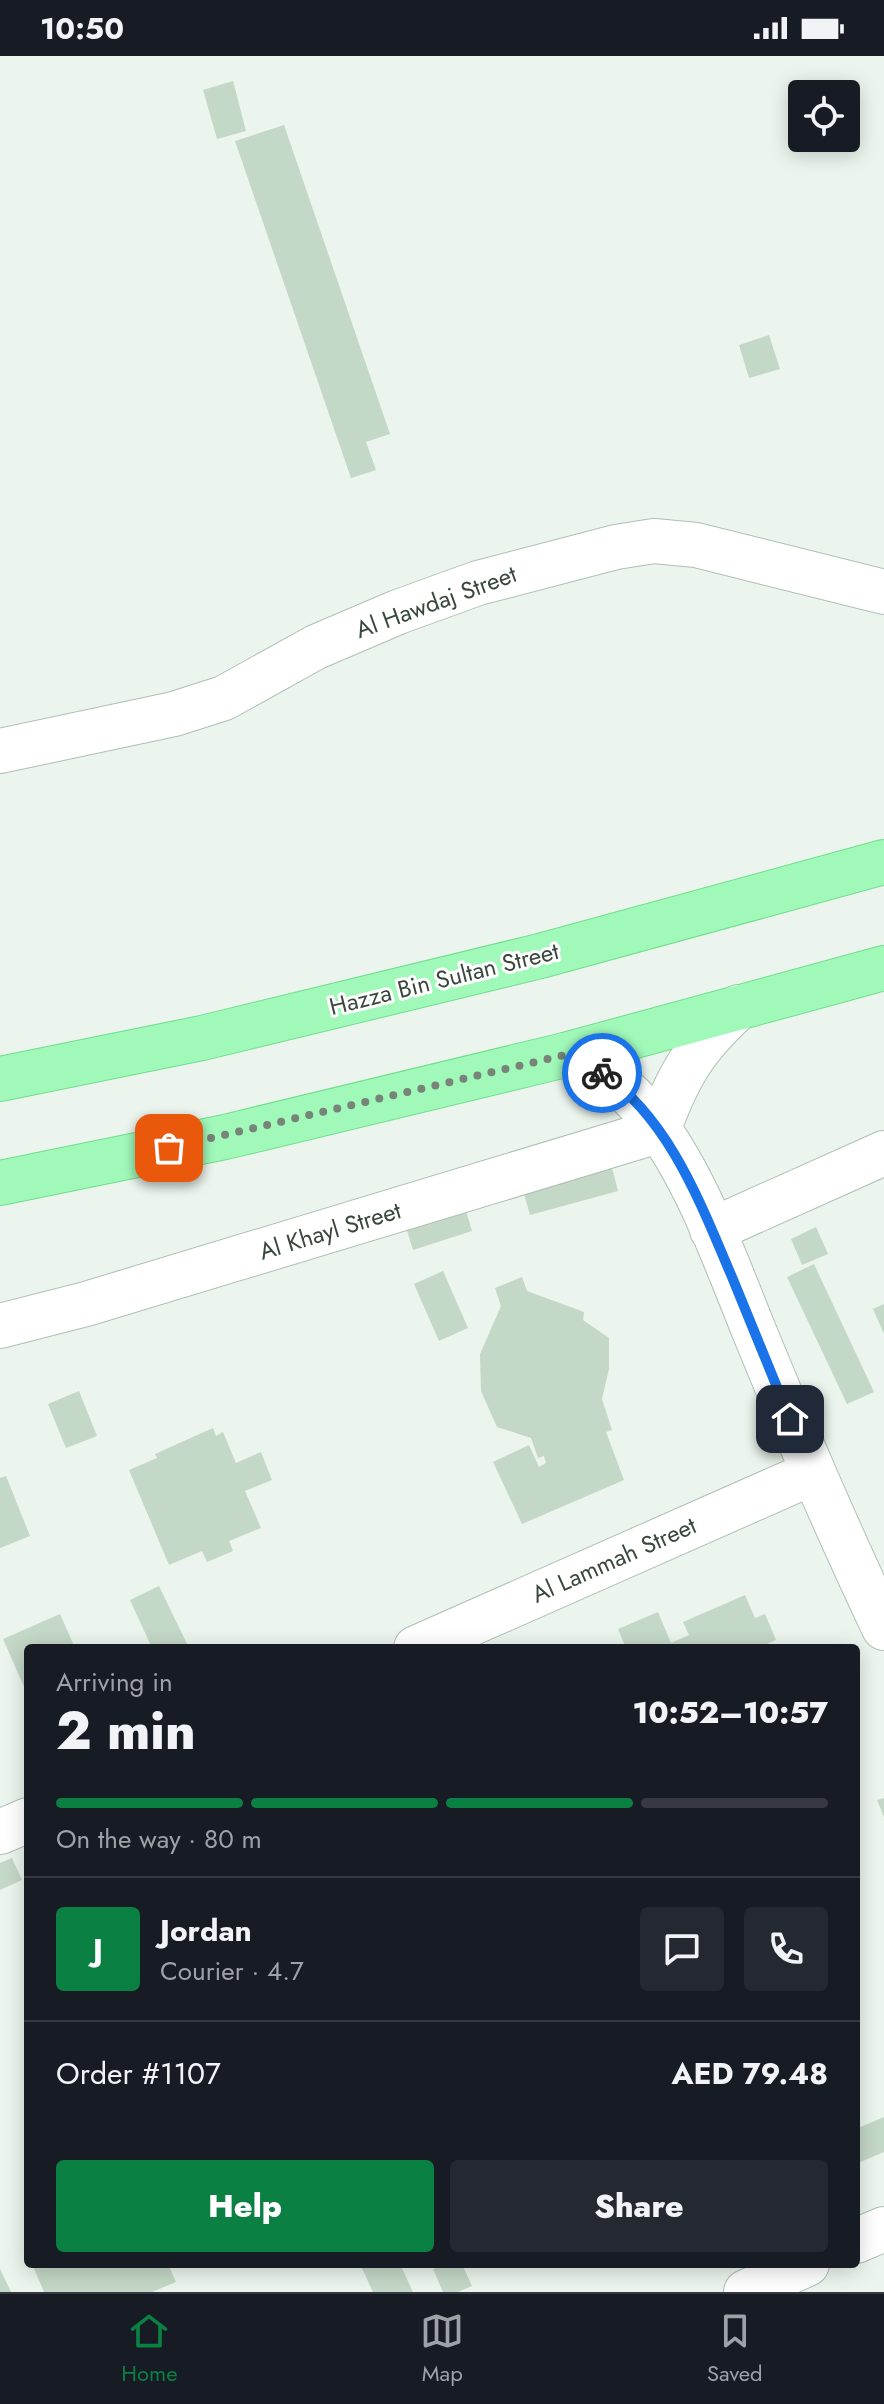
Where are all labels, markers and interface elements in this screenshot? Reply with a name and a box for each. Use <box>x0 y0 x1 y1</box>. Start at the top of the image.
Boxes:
text: 10:50 <box>40 7 124 50</box>
map controls <box>788 80 860 152</box>
button: locate <box>788 80 860 152</box>
street label: Al Hawdaj Street <box>350 556 522 647</box>
street label: Hazza Bin Sultan Street <box>325 933 563 1024</box>
courier <box>562 1033 642 1113</box>
icon: bike <box>580 1051 624 1095</box>
pin <box>135 1114 203 1182</box>
icon: bag <box>147 1126 191 1170</box>
street label: Al Khayl Street <box>255 1192 405 1269</box>
pin <box>756 1385 824 1453</box>
icon: home <box>768 1397 812 1441</box>
street label: Al Lammah Street <box>526 1507 702 1612</box>
text: Arriving in <box>56 1663 173 1701</box>
text: 10:52–10:57 <box>633 1691 828 1734</box>
text: 2 min <box>56 1693 196 1769</box>
text: On the way · 80 m <box>56 1820 262 1858</box>
button: chat <box>640 1907 724 1991</box>
button: phone <box>744 1907 828 1991</box>
text: Jordan <box>160 1909 252 1952</box>
text: J <box>93 1928 103 1971</box>
text: Courier · 4.7 <box>160 1952 304 1990</box>
text: Order #1107 <box>56 2052 221 2095</box>
text: AED 79.48 <box>671 2052 828 2095</box>
button: Help <box>56 2160 434 2252</box>
button: Share <box>450 2160 828 2252</box>
tab: Home <box>121 2309 178 2389</box>
tab: Map <box>420 2309 464 2389</box>
tab: Saved <box>707 2309 763 2389</box>

